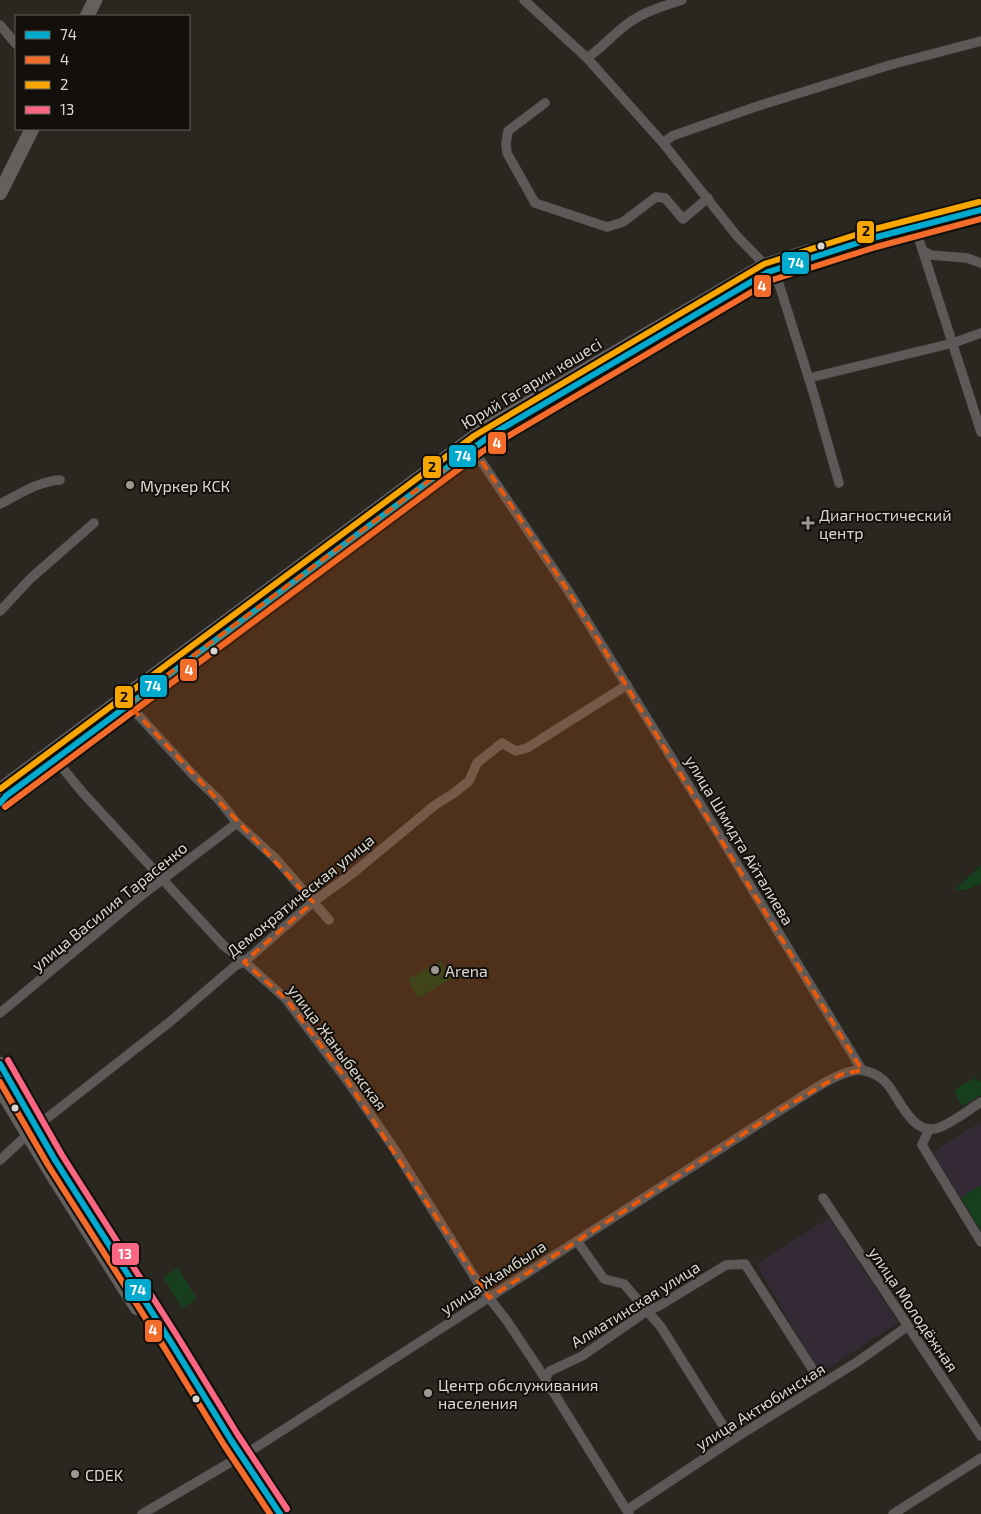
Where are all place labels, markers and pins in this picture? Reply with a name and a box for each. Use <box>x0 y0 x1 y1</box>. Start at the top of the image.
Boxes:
unlabelled marker <box>816 241 826 251</box>
place label: Муркер КСК <box>140 476 230 496</box>
marker: Муркер КСК <box>124 479 136 491</box>
place label: Диагностический центр <box>819 505 952 542</box>
marker: Диагностический центр <box>801 516 815 530</box>
unlabelled marker <box>209 646 219 656</box>
place label: Arena <box>445 961 488 980</box>
marker: Arena <box>429 964 441 976</box>
unlabelled marker <box>10 1103 20 1113</box>
place label: Центр обслуживания наcеления <box>438 1375 599 1412</box>
marker: Центр обслуживания наcеления <box>422 1387 434 1399</box>
unlabelled marker <box>191 1394 201 1404</box>
place label: CDEK <box>85 1465 124 1484</box>
marker: CDEK <box>69 1468 81 1480</box>

